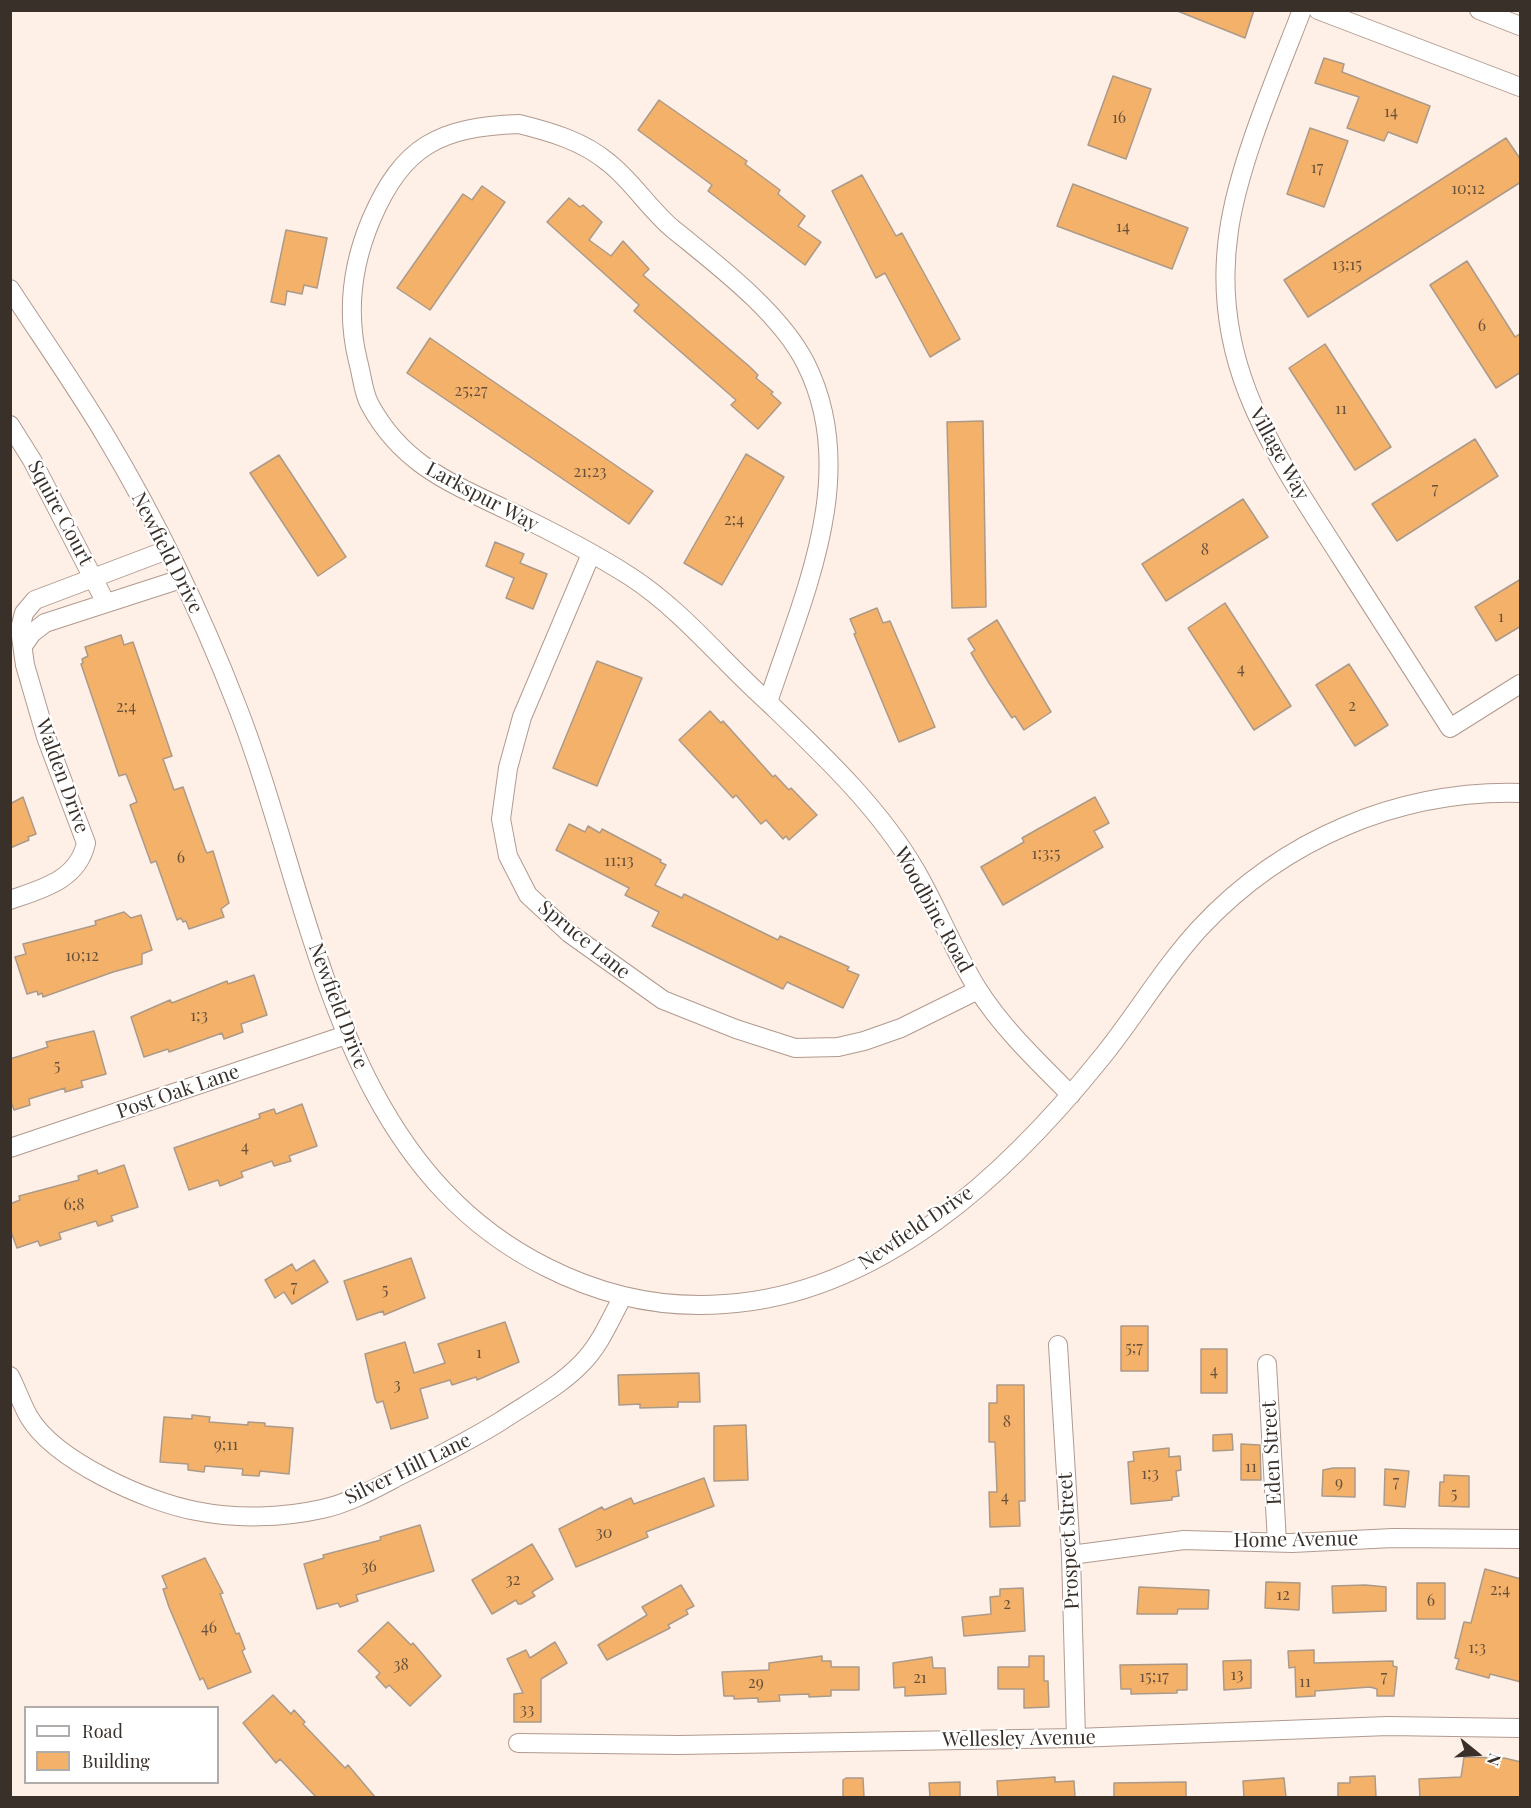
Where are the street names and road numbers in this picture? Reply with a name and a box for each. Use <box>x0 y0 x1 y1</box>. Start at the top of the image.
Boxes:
street label: Village Way <box>1244 404 1314 504</box>
street label: Squire Court <box>22 456 98 570</box>
street label: Larkspur Way <box>421 457 543 537</box>
street label: Newfield Drive <box>126 488 208 618</box>
street label: Walden Drive <box>30 715 94 837</box>
street label: Woodbine Road <box>889 843 977 977</box>
street label: Spruce Lane <box>533 896 635 984</box>
street label: Newfield Drive <box>303 940 373 1072</box>
street label: Post Oak Lane <box>114 1060 242 1124</box>
street label: Newfield Drive <box>854 1181 978 1275</box>
street label: Eden Street <box>1257 1400 1287 1506</box>
street label: Silver Hill Lane <box>341 1428 475 1510</box>
street label: Prospect Street <box>1053 1472 1085 1610</box>
street label: Home Avenue <box>1234 1527 1358 1553</box>
street label: Wellesley Avenue <box>942 1726 1096 1752</box>

